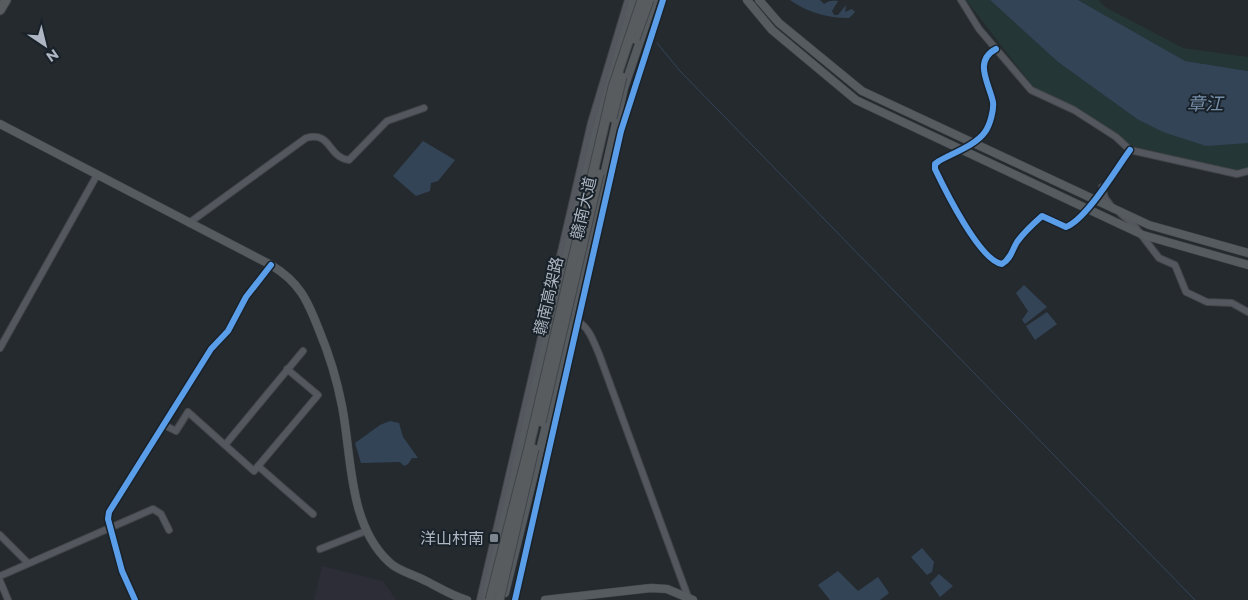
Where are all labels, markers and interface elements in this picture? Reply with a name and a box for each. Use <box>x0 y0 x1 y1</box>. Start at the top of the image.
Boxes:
north arrow <box>20 20 70 70</box>
text: N <box>43 45 62 66</box>
water label: 章江 <box>1187 93 1225 115</box>
street label: 赣南大道 <box>567 175 600 241</box>
street label: 赣南高架路 <box>530 255 567 337</box>
place label: 洋山村南 <box>420 529 484 548</box>
marker: 洋山村南 <box>488 532 500 544</box>

